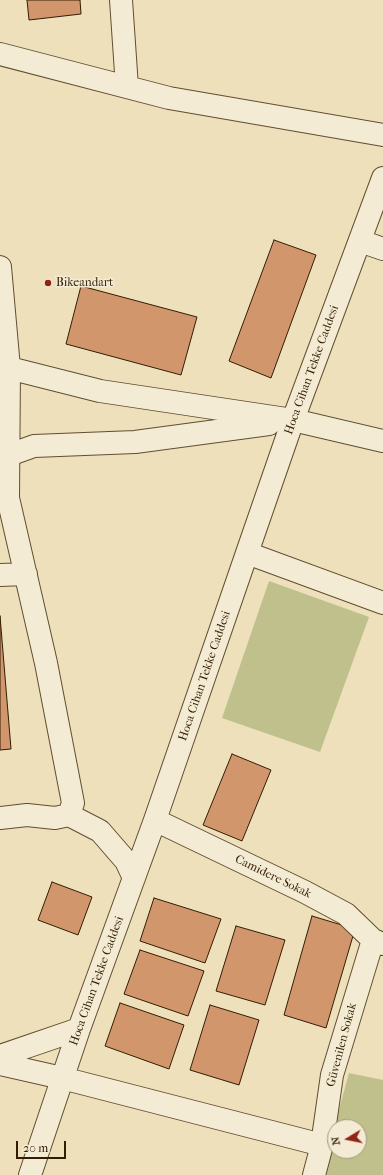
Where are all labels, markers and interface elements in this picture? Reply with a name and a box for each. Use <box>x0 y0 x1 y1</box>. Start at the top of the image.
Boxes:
place label: Bikeandart <box>56 276 113 290</box>
marker: Bikeandart <box>43 278 53 288</box>
street label: Hoca Cihan Tekke Caddesi <box>282 303 342 437</box>
street label: Hoca Cihan Tekke Caddesi <box>176 609 234 743</box>
street label: Camidere Sokak <box>232 852 314 902</box>
street label: Hoca Cihan Tekke Caddesi <box>67 914 127 1048</box>
street label: Güvenilen Sokak <box>324 1002 360 1088</box>
north arrow <box>327 1119 367 1159</box>
scale bar <box>18 1133 68 1159</box>
text: N <box>329 1136 343 1146</box>
text: 20 m <box>23 1141 48 1155</box>

